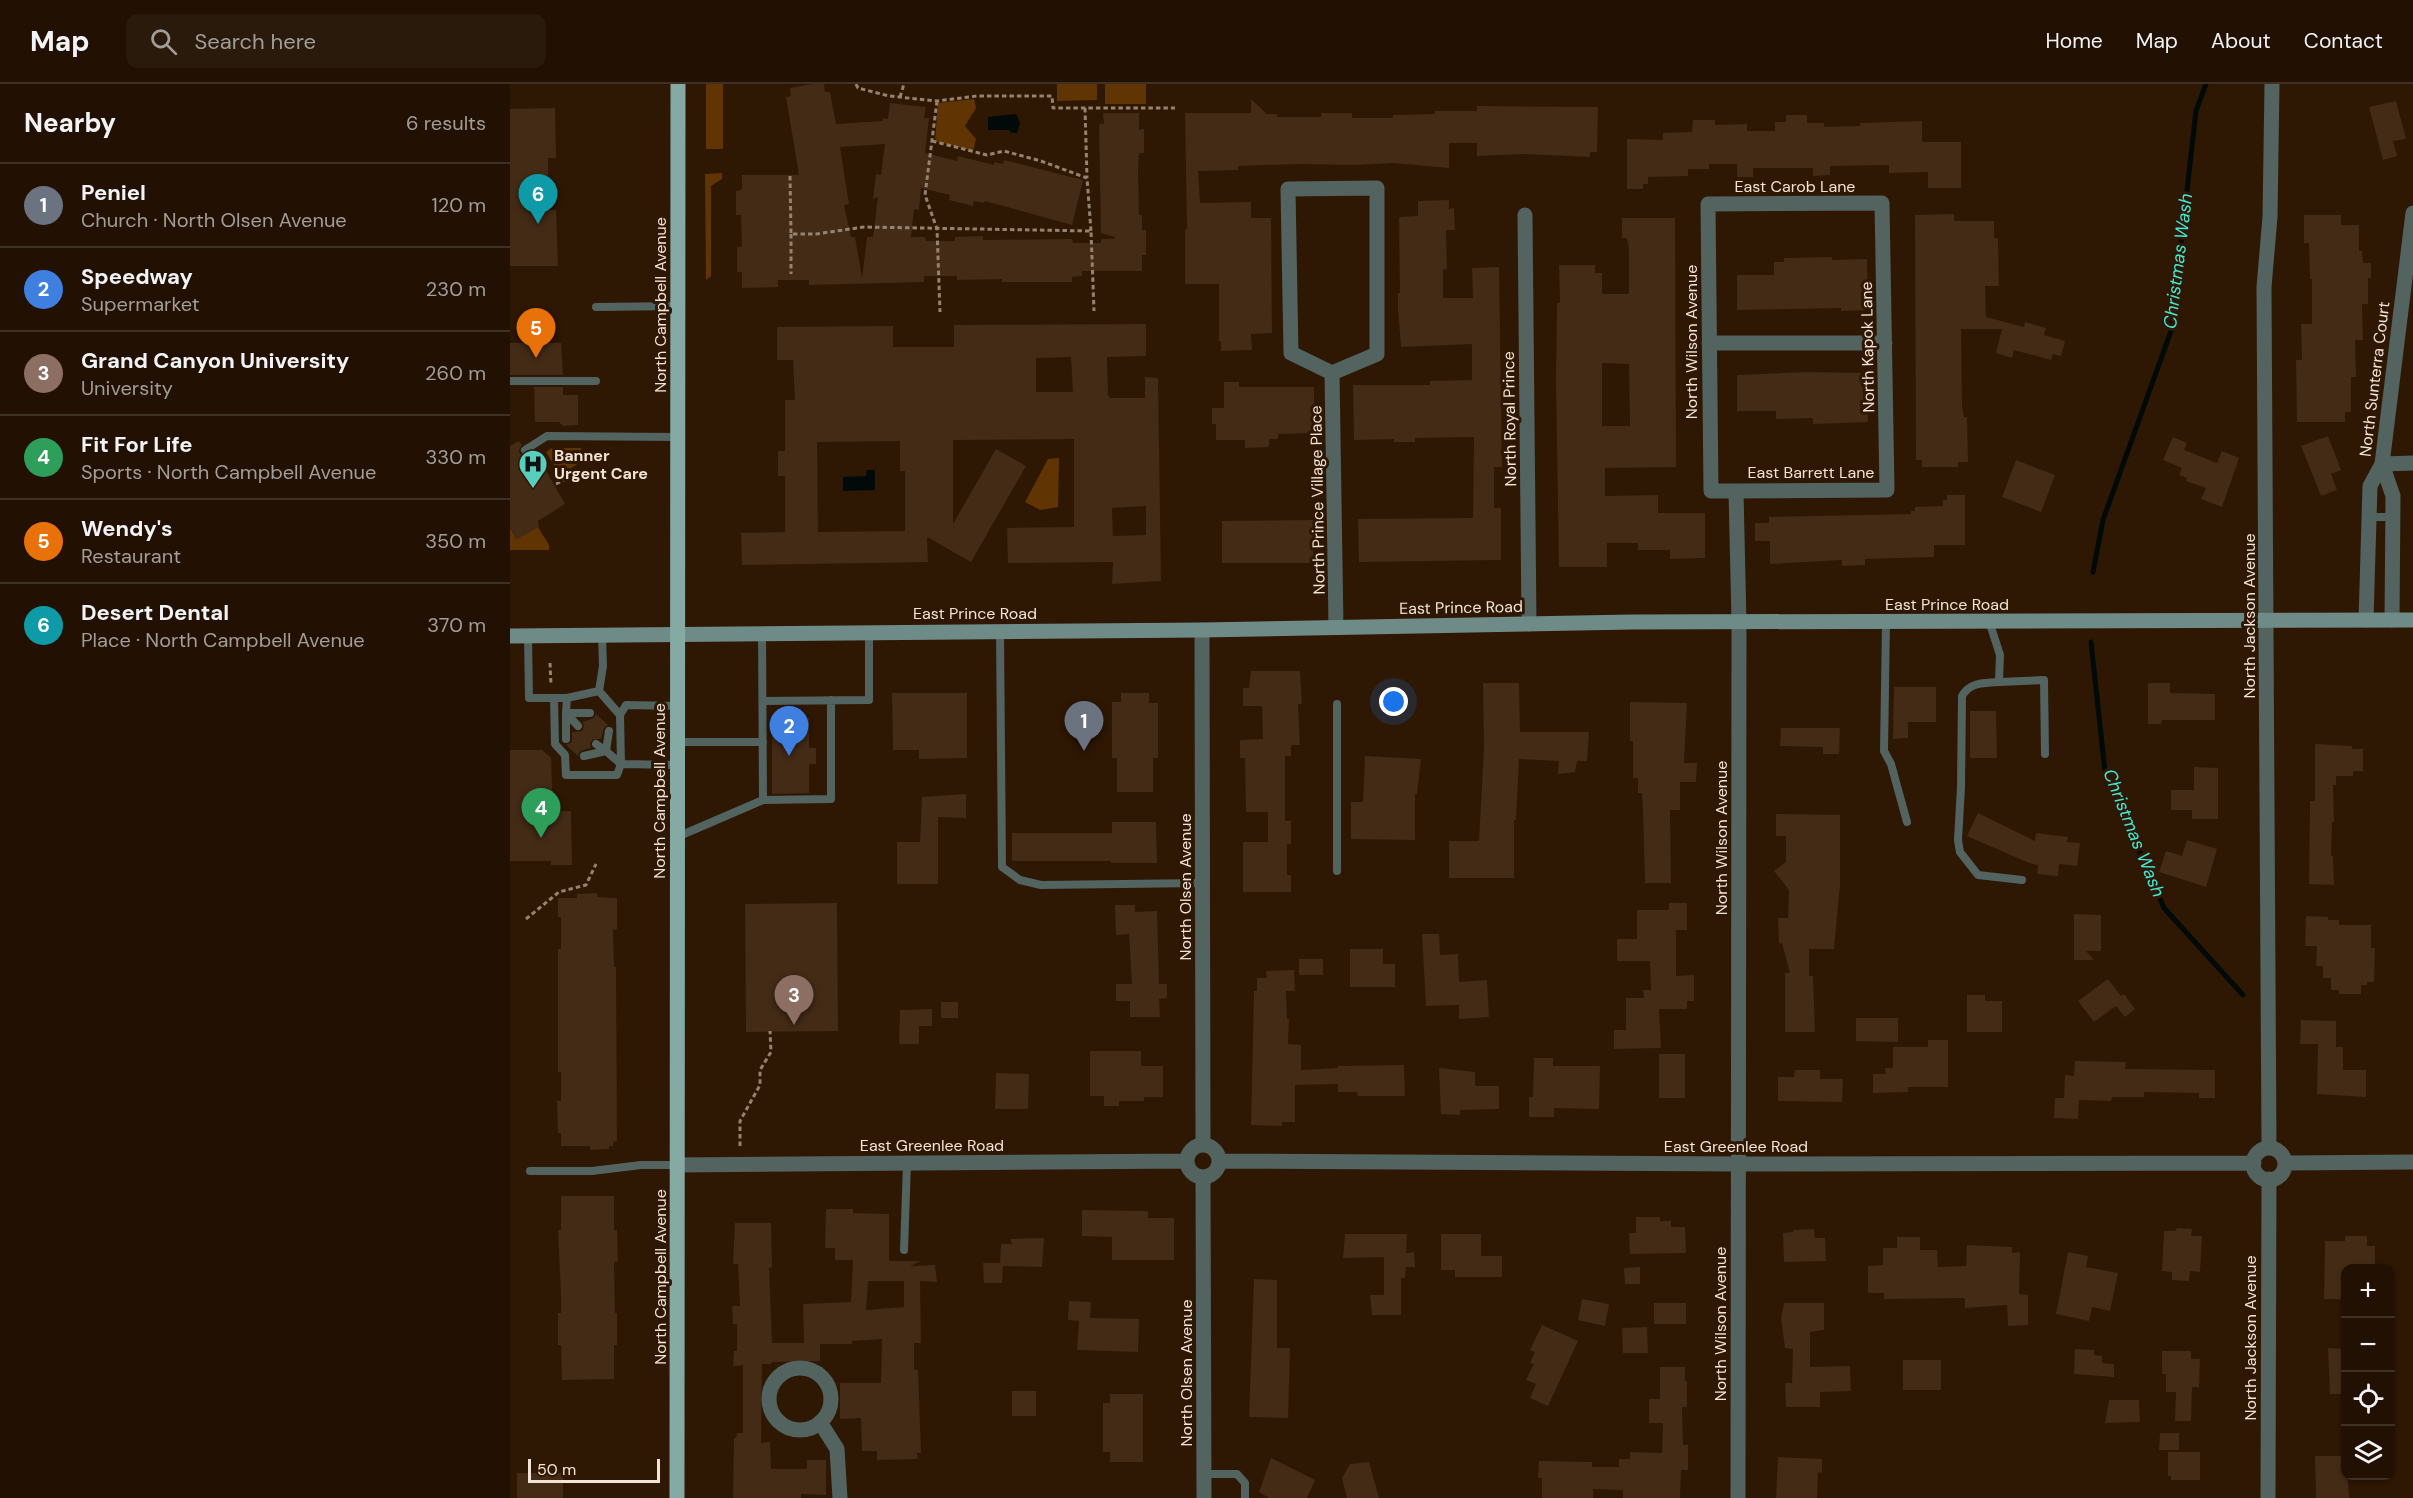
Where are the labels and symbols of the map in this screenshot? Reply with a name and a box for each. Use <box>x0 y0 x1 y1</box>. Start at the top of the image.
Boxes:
pin: 6 <box>519 174 558 224</box>
street label: East Carob Lane <box>1735 176 1855 197</box>
water label: Christmas Wash <box>2158 192 2198 330</box>
street label: North Campbell Avenue <box>650 217 671 393</box>
street label: North Wilson Avenue <box>1681 265 1702 419</box>
street label: North Kapok Lane <box>1856 281 1879 413</box>
street label: North Sunterra Court <box>2355 300 2394 458</box>
pin: 5 <box>516 308 556 358</box>
street label: North Royal Prince <box>1498 351 1521 487</box>
street label: North Prince Village Place <box>1305 405 1330 595</box>
place label: Banner Urgent Care <box>554 445 648 484</box>
hospital icon: Banner Urgent Care <box>517 448 549 490</box>
street label: East Barrett Lane <box>1748 462 1874 483</box>
street label: North Jackson Avenue <box>2239 534 2260 699</box>
street label: East Prince Road <box>1885 594 2009 615</box>
street label: East Prince Road <box>1399 596 1523 619</box>
street label: East Prince Road <box>913 603 1037 624</box>
your location <box>1379 687 1408 716</box>
pin: 1 <box>1064 702 1104 751</box>
street label: North Campbell Avenue <box>649 703 670 879</box>
pin: 2 <box>770 706 808 756</box>
street label: North Wilson Avenue <box>1711 761 1732 915</box>
water label: Christmas Wash <box>2097 765 2171 901</box>
pin: 4 <box>522 788 561 838</box>
street label: North Olsen Avenue <box>1175 813 1196 961</box>
pin: 3 <box>774 976 814 1025</box>
street label: East Greenlee Road <box>860 1135 1004 1156</box>
street label: East Greenlee Road <box>1664 1136 1808 1157</box>
street label: North Campbell Avenue <box>650 1189 671 1365</box>
street label: North Wilson Avenue <box>1710 1247 1731 1401</box>
street label: North Jackson Avenue <box>2240 1256 2261 1421</box>
street label: North Olsen Avenue <box>1176 1299 1197 1447</box>
scale bar <box>528 1456 660 1484</box>

